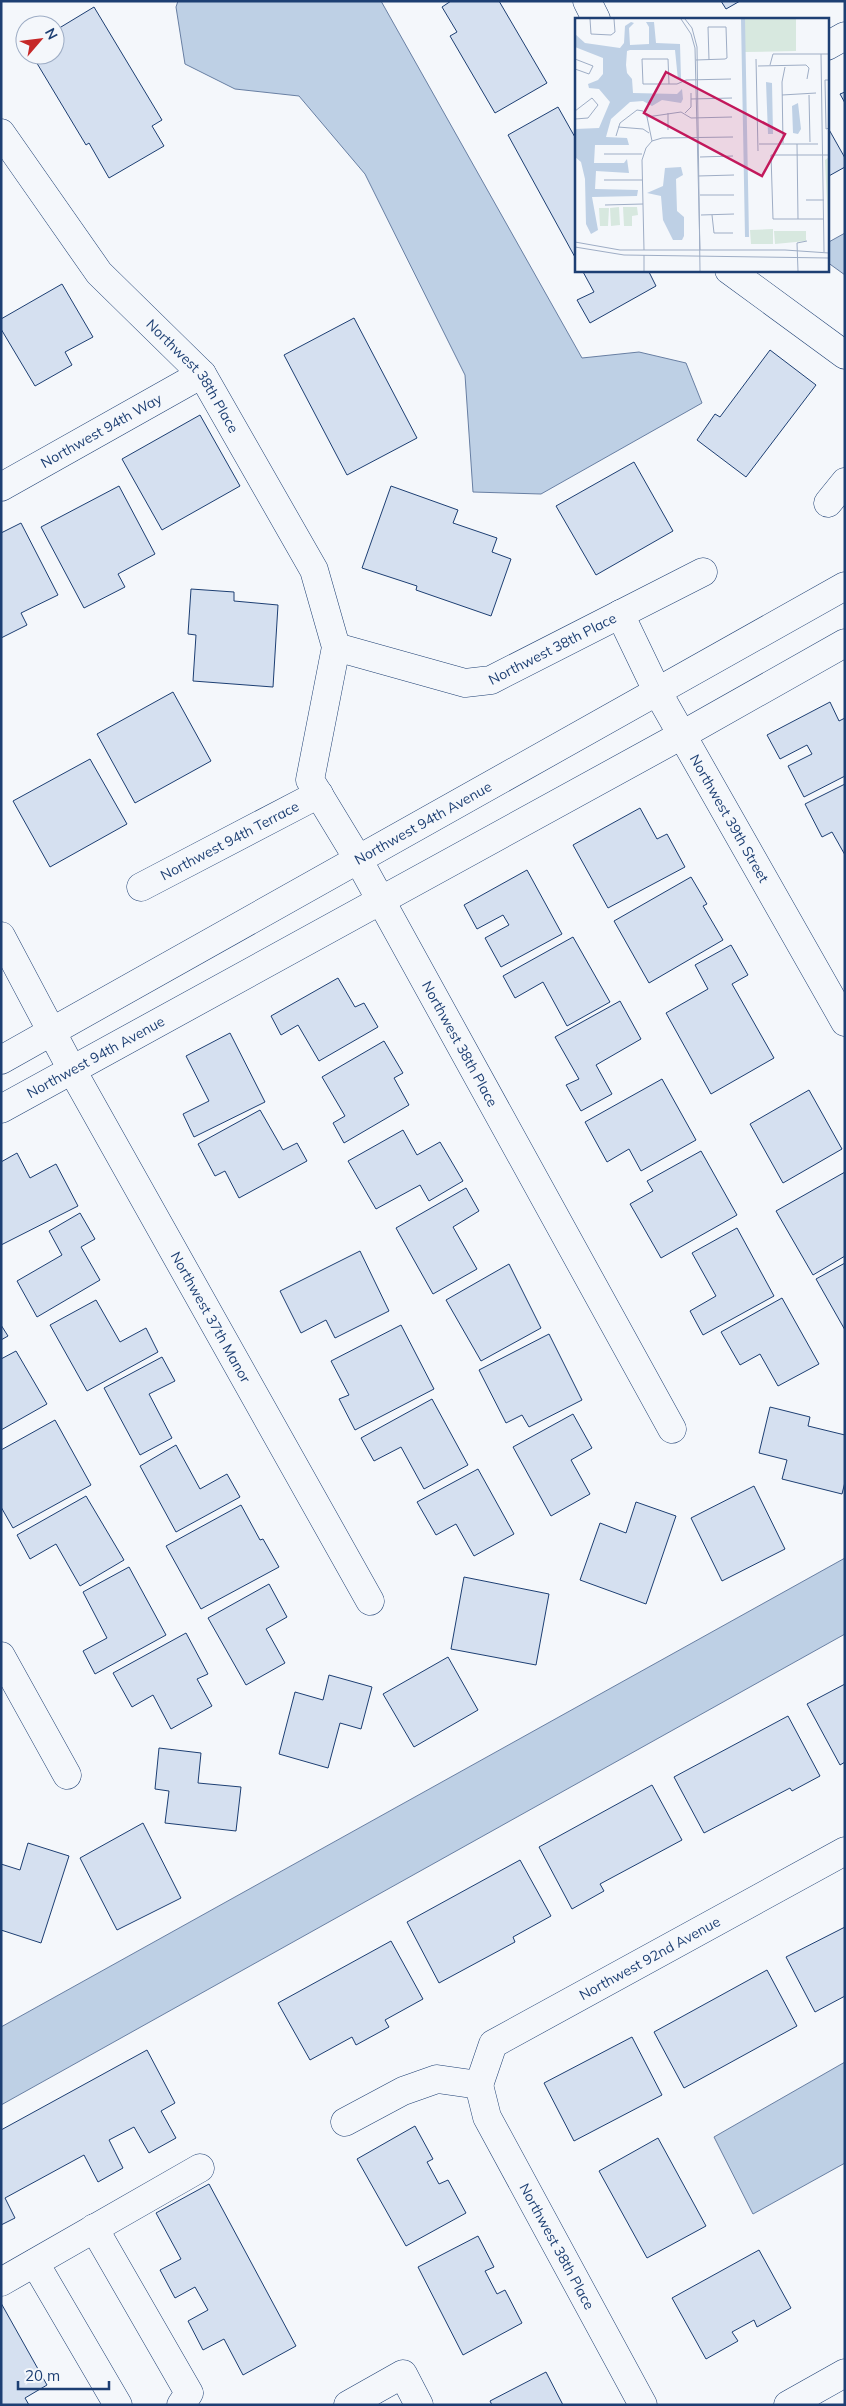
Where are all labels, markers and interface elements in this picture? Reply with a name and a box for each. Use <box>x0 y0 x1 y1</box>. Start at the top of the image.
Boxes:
north arrow <box>15 15 65 65</box>
inset map <box>575 18 828 271</box>
text: N <box>41 25 62 43</box>
street label: Northwest 38th Place <box>142 315 243 436</box>
street label: Northwest 94th Way <box>37 389 166 472</box>
street label: Northwest 38th Place <box>485 609 619 689</box>
street label: Northwest 39th Street <box>686 751 773 886</box>
street label: Northwest 94th Avenue <box>351 777 495 869</box>
street label: Northwest 94th Terrace <box>157 797 302 884</box>
street label: Northwest 38th Place <box>418 978 502 1110</box>
street label: Northwest 94th Avenue <box>24 1012 168 1102</box>
street label: Northwest 37th Manor <box>167 1248 255 1387</box>
street label: Northwest 92nd Avenue <box>576 1912 723 2004</box>
street label: Northwest 38th Place <box>516 2180 599 2313</box>
scale bar <box>18 2358 109 2390</box>
text: 20 m <box>25 2366 60 2385</box>

